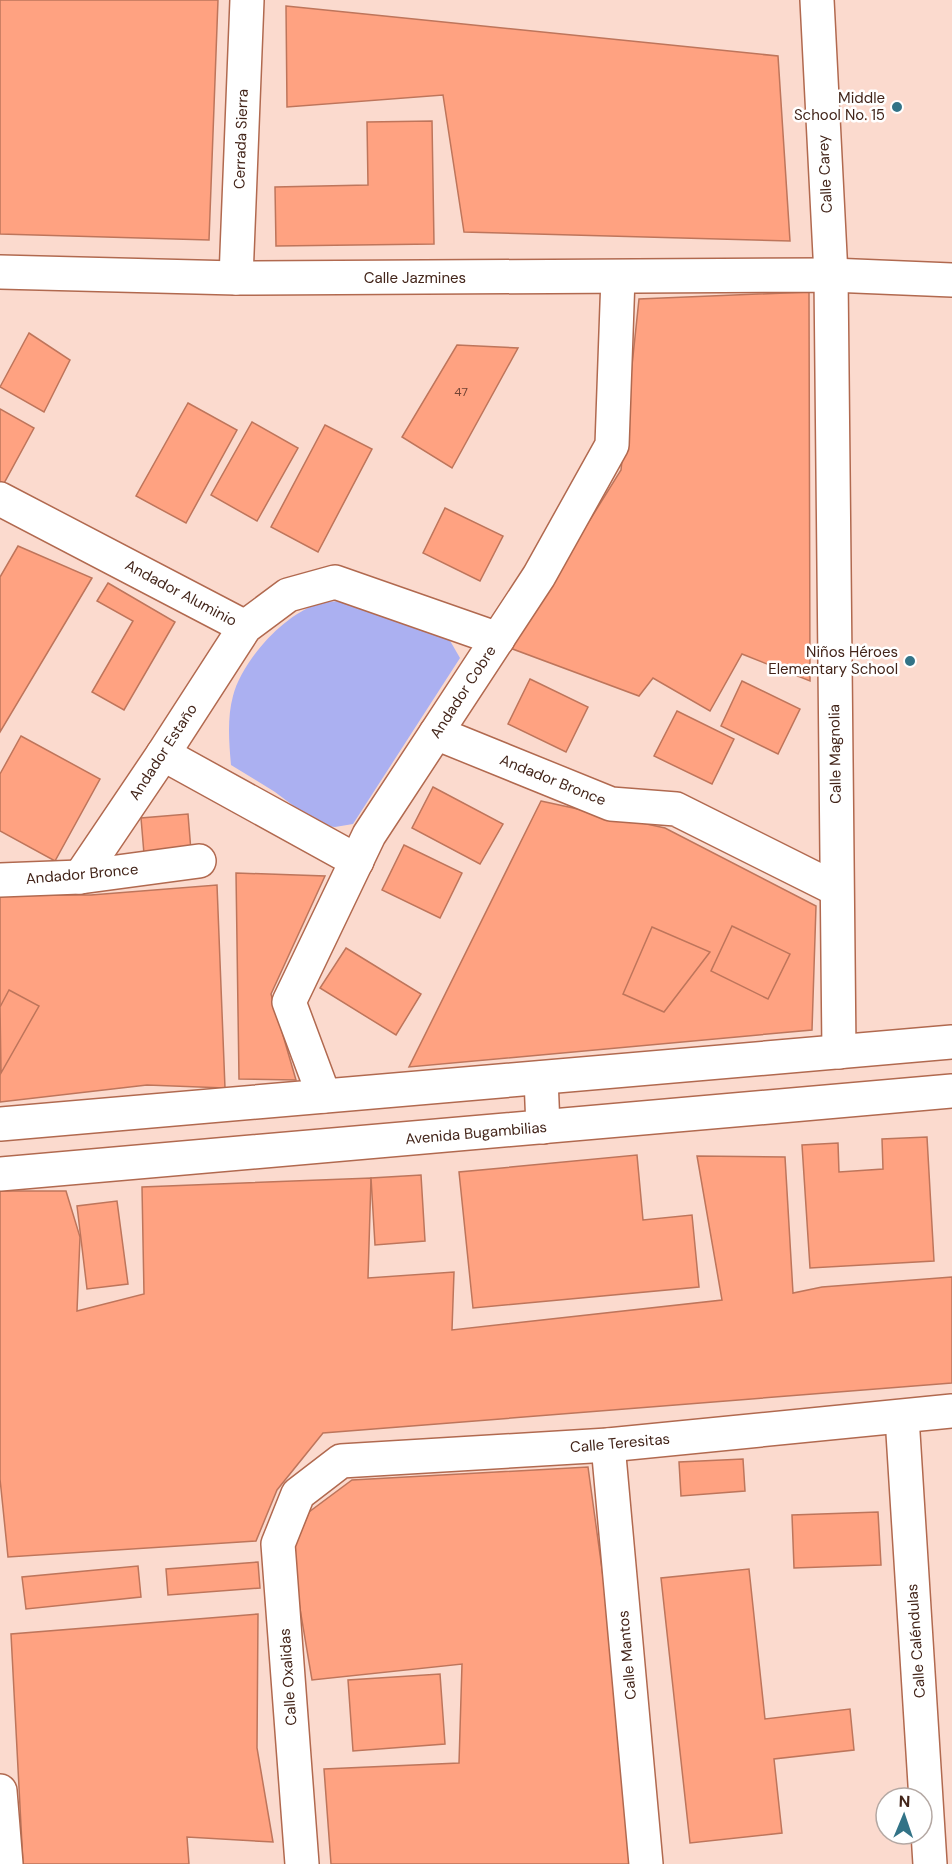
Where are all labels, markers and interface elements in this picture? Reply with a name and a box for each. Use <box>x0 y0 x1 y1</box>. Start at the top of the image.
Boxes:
place label: Middle School No. 15 <box>794 88 885 125</box>
street label: Cerrada Sierra <box>229 89 253 189</box>
marker: Middle School No. 15 <box>890 100 904 114</box>
street label: Calle Carey <box>813 133 837 214</box>
street label: Calle Jazmines <box>364 268 466 288</box>
house number: 47 <box>454 384 468 400</box>
street label: Andador Aluminio <box>122 555 241 631</box>
street label: Andador Cobre <box>426 642 500 742</box>
place label: Niños Héroes Elementary School <box>768 642 898 679</box>
marker: Niños Héroes Elementary School <box>903 654 917 668</box>
street label: Andador Estaño <box>124 700 202 804</box>
street label: Calle Magnolia <box>824 704 846 804</box>
street label: Andador Bronce <box>497 750 609 810</box>
street label: Andador Bronce <box>25 859 139 889</box>
street label: Avenida Bugambilias <box>404 1117 548 1149</box>
street label: Calle Teresitas <box>569 1429 671 1457</box>
street label: Calle Caléndulas <box>902 1583 930 1699</box>
street label: Calle Mantos <box>613 1609 641 1701</box>
street label: Calle Oxalidas <box>275 1628 301 1726</box>
north arrow <box>874 1786 934 1846</box>
text: N <box>898 1791 911 1812</box>

